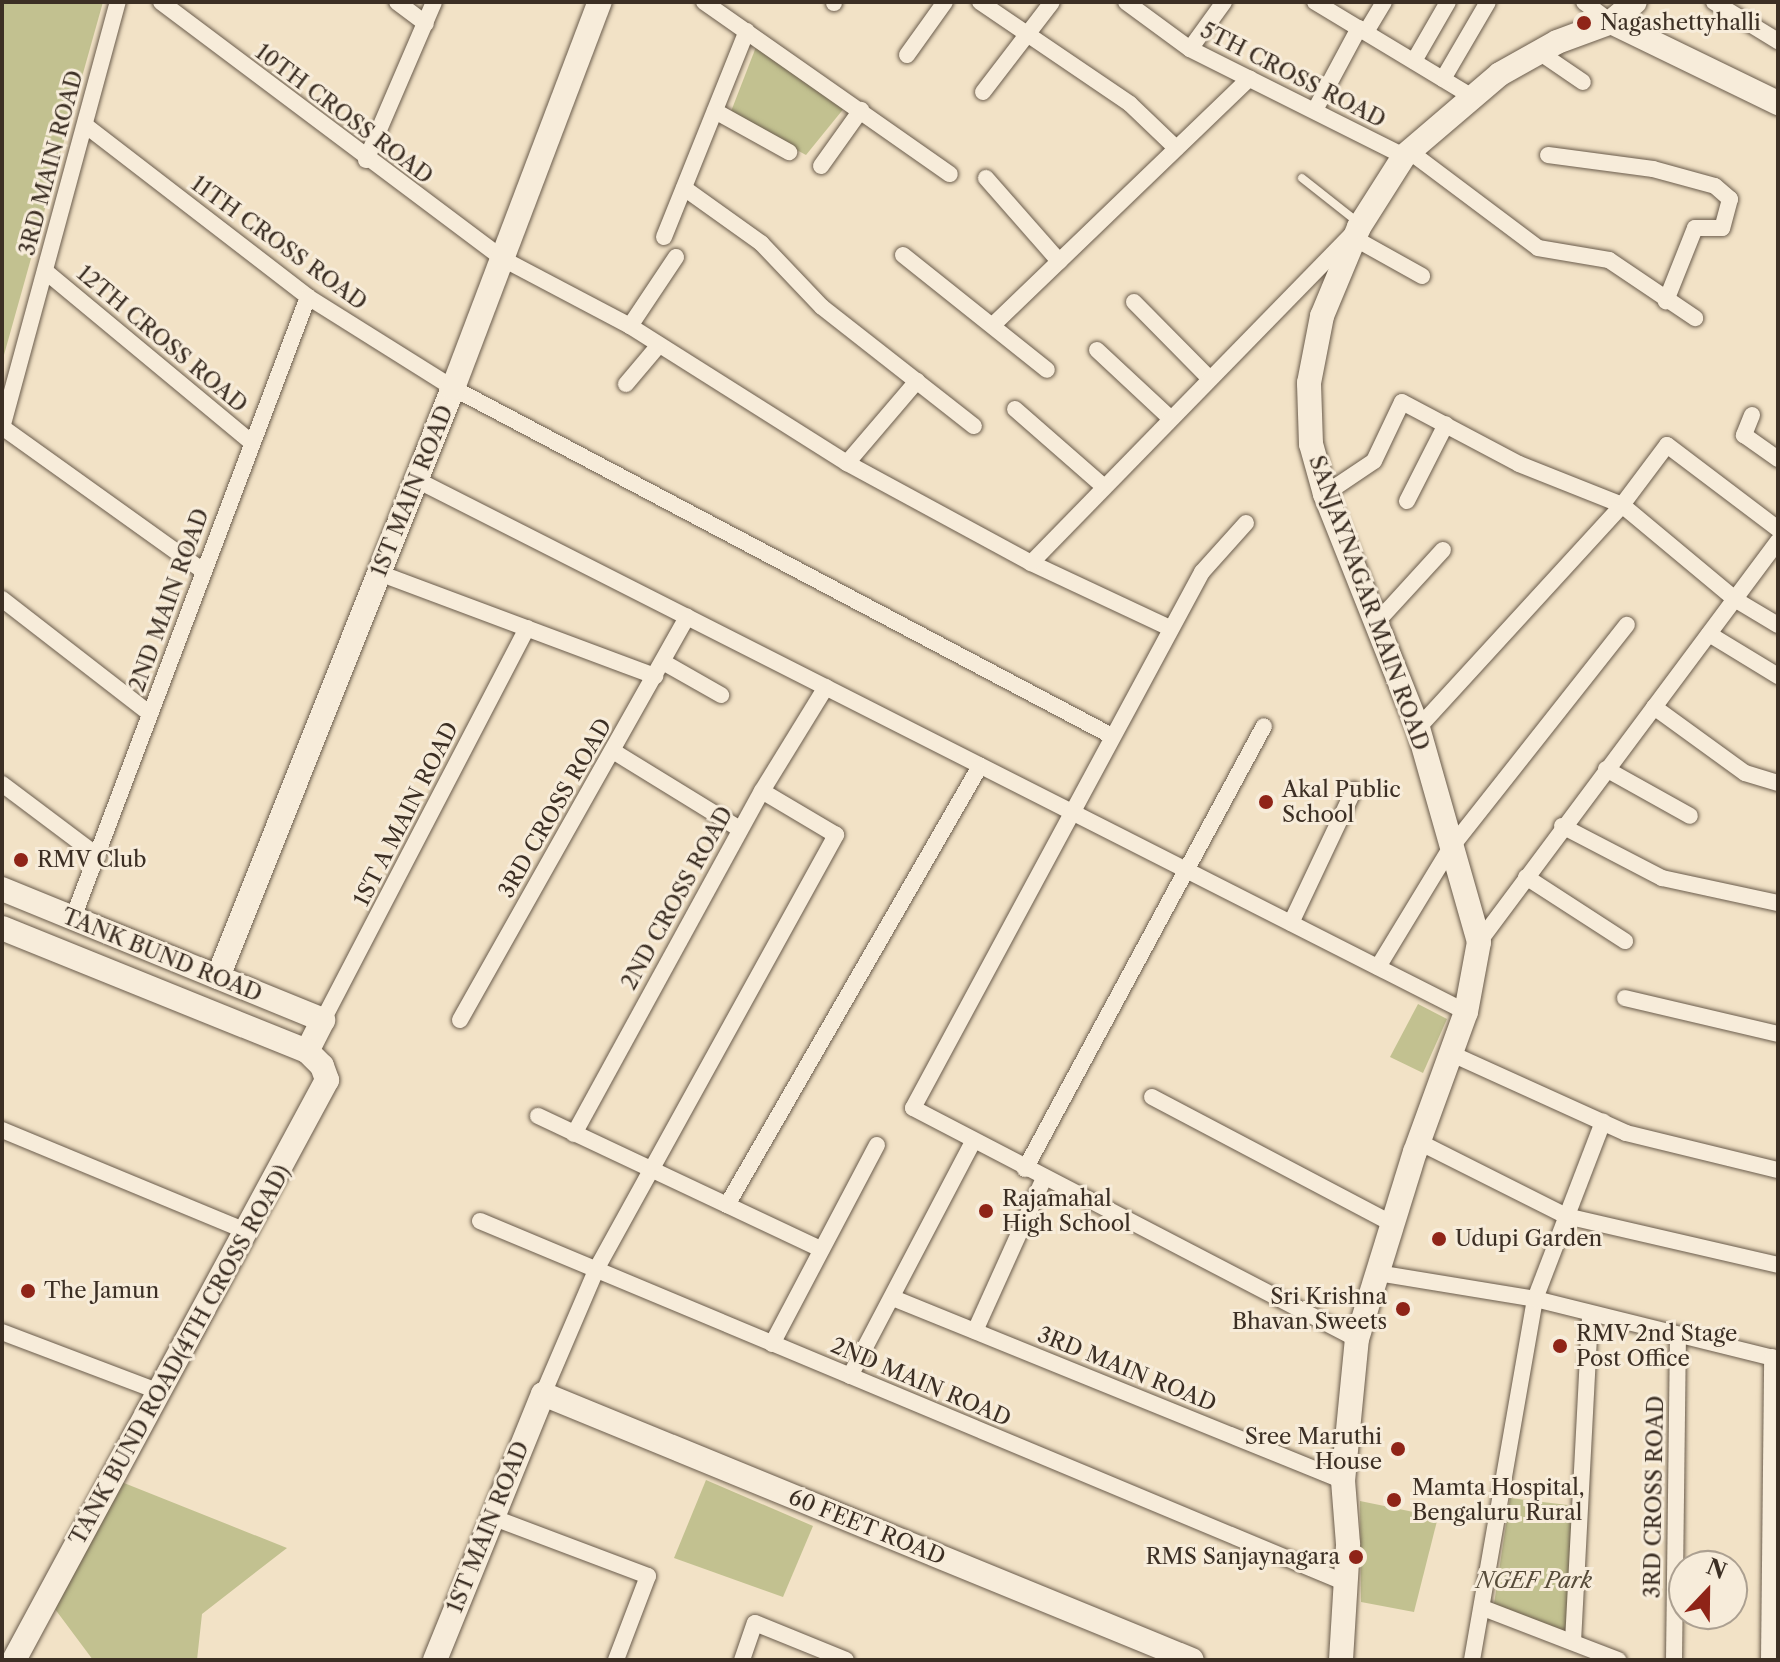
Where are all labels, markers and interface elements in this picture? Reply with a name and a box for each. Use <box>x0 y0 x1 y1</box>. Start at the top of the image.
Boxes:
place label: Nagashettyhalli <box>1600 10 1761 36</box>
marker: Nagashettyhalli <box>1575 14 1593 32</box>
street label: 5TH CROSS ROAD <box>1196 17 1390 133</box>
street label: 10TH CROSS ROAD <box>250 39 438 189</box>
street label: 3RD MAIN ROAD <box>14 68 88 258</box>
street label: 11TH CROSS ROAD <box>186 170 372 316</box>
street label: 12TH CROSS ROAD <box>72 260 252 418</box>
street label: 1ST MAIN ROAD <box>365 401 459 581</box>
street label: SANJAYNAGAR MAIN ROAD <box>1303 451 1435 755</box>
street label: 2ND MAIN ROAD <box>124 505 214 695</box>
street label: 3RD CROSS ROAD <box>493 714 617 902</box>
street label: 1ST A MAIN ROAD <box>348 717 464 911</box>
place label: Akal Public School <box>1282 776 1401 828</box>
marker: Akal Public School <box>1257 793 1275 811</box>
street label: 2ND CROSS ROAD <box>616 802 738 994</box>
place label: RMV Club <box>37 847 147 873</box>
marker: RMV Club <box>12 851 30 869</box>
street label: TANK BUND ROAD <box>58 903 266 1007</box>
street label: TANK BUND ROAD(4TH CROSS ROAD) <box>64 1160 296 1550</box>
place label: Rajamahal High School <box>1002 1185 1131 1236</box>
marker: Rajamahal High School <box>977 1202 995 1220</box>
place label: Udupi Garden <box>1455 1226 1602 1252</box>
marker: Udupi Garden <box>1430 1230 1448 1248</box>
place label: The Jamun <box>44 1278 159 1304</box>
marker: The Jamun <box>19 1282 37 1300</box>
place label: Sri Krishna Bhavan Sweets <box>1232 1283 1387 1334</box>
marker: Sri Krishna Bhavan Sweets <box>1394 1300 1412 1318</box>
place label: RMV 2nd Stage Post Office <box>1576 1320 1738 1372</box>
street label: 3RD MAIN ROAD <box>1034 1321 1220 1417</box>
street label: 2ND MAIN ROAD <box>827 1332 1015 1432</box>
marker: RMV 2nd Stage Post Office <box>1551 1337 1569 1355</box>
street label: 3RD CROSS ROAD <box>1639 1395 1669 1599</box>
place label: Sree Maruthi House <box>1245 1423 1382 1474</box>
street label: 1ST MAIN ROAD <box>441 1437 535 1617</box>
marker: Sree Maruthi House <box>1389 1440 1407 1458</box>
place label: Mamta Hospital, Bengaluru Rural <box>1412 1474 1585 1526</box>
street label: 60 FEET ROAD <box>785 1483 949 1571</box>
marker: Mamta Hospital, Bengaluru Rural <box>1383 1489 1405 1511</box>
place label: RMS Sanjaynagara <box>1145 1544 1340 1570</box>
marker: RMS Sanjaynagara <box>1347 1548 1365 1566</box>
north arrow <box>1668 1550 1748 1630</box>
text: N <box>1703 1553 1730 1585</box>
park label: NGEF Park <box>1476 1568 1592 1594</box>

